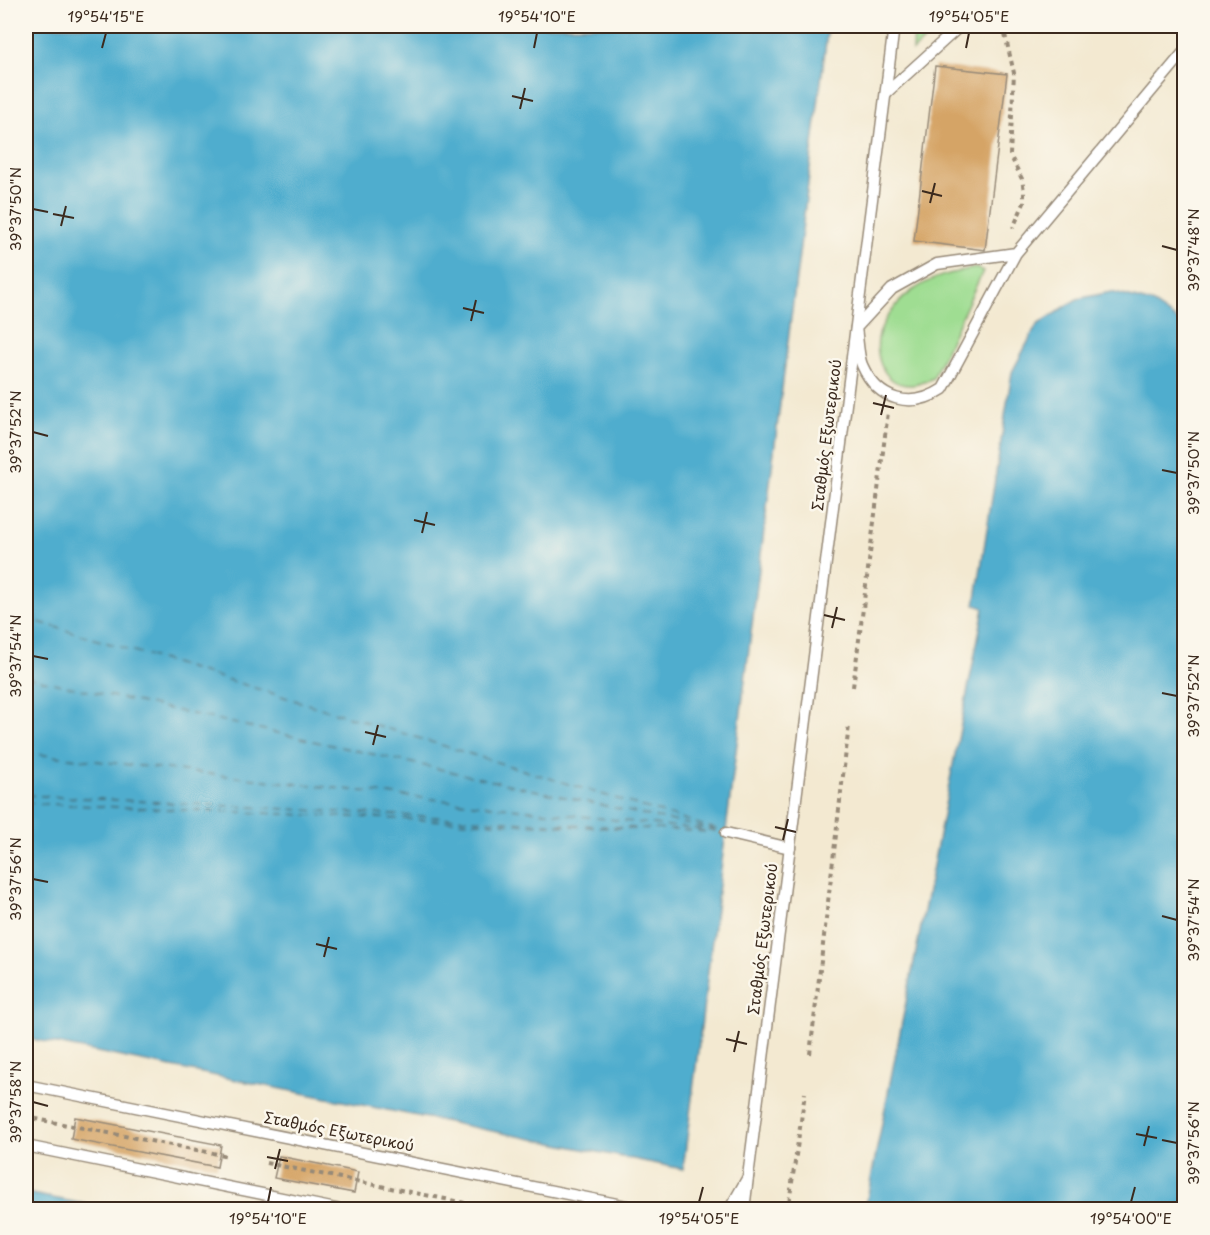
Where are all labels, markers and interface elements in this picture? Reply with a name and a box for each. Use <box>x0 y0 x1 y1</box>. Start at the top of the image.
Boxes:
text: 19°54'15"E <box>68 4 144 27</box>
text: 19°54'10"E <box>498 4 576 27</box>
text: 19°54'05"E <box>929 4 1009 27</box>
text: 39°37'50"N <box>3 167 26 251</box>
text: 39°37'48"N <box>1181 208 1204 292</box>
street label: Σταθμός Εξωτερικού <box>805 358 846 512</box>
text: 39°37'52"N <box>3 390 26 474</box>
text: 39°37'50"N <box>1181 431 1204 515</box>
text: 39°37'54"N <box>3 614 26 698</box>
text: 39°37'52"N <box>1181 654 1204 738</box>
text: 39°37'56"N <box>3 837 26 921</box>
street label: Σταθμός Εξωτερικού <box>741 862 782 1016</box>
text: 39°37'54"N <box>1181 878 1204 962</box>
text: 39°37'58"N <box>3 1060 26 1144</box>
text: 39°37'56"N <box>1181 1101 1204 1185</box>
street label: Σταθμός Εξωτερικού <box>262 1105 416 1156</box>
text: 19°54'10"E <box>229 1206 307 1229</box>
text: 19°54'05"E <box>659 1206 739 1229</box>
text: 19°54'00"E <box>1090 1206 1172 1229</box>

